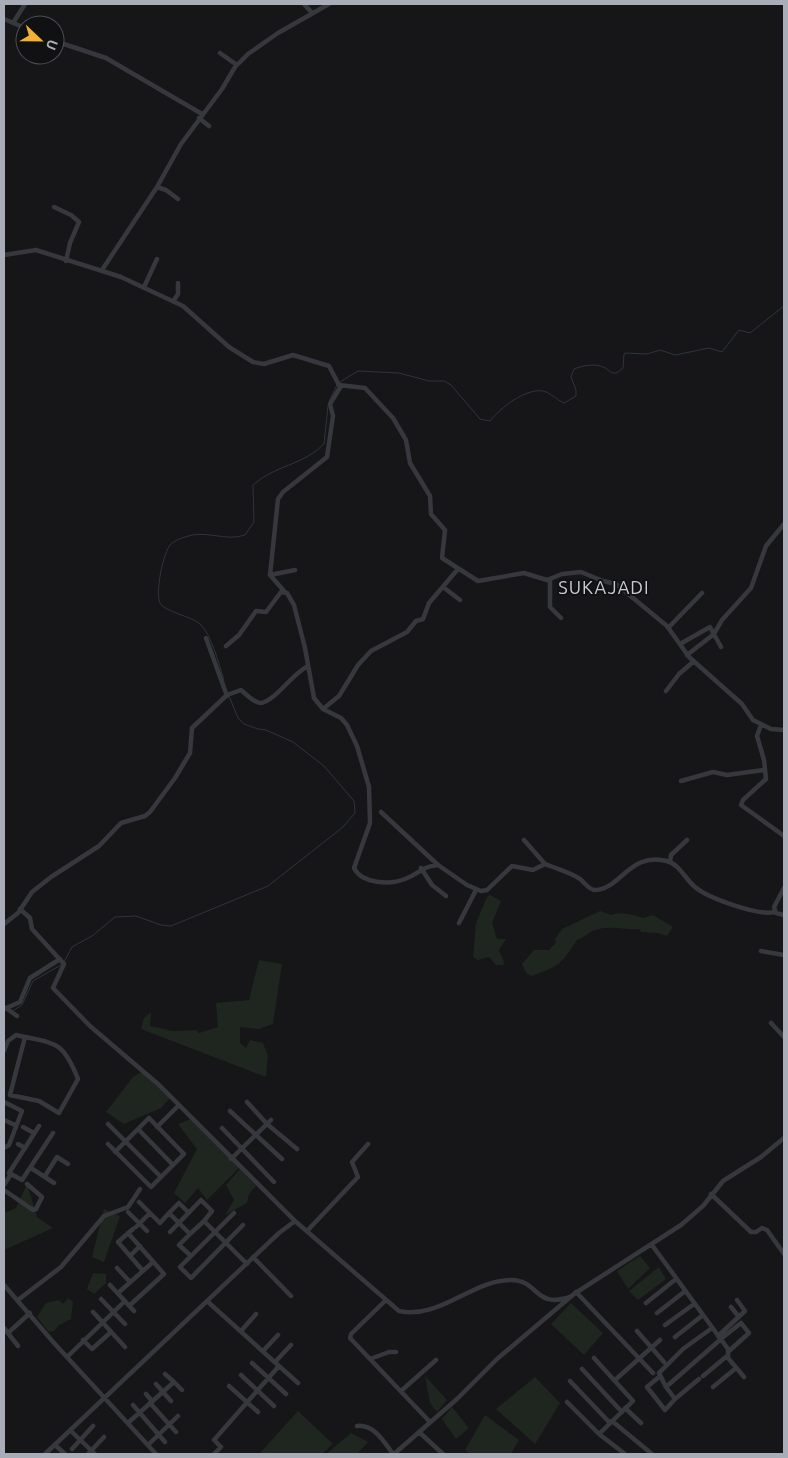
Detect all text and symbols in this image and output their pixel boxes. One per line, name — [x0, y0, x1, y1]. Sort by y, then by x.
north arrow — [15, 15, 65, 65]
text: U — [43, 37, 61, 52]
district label: SUKAJADI — [558, 577, 650, 597]

